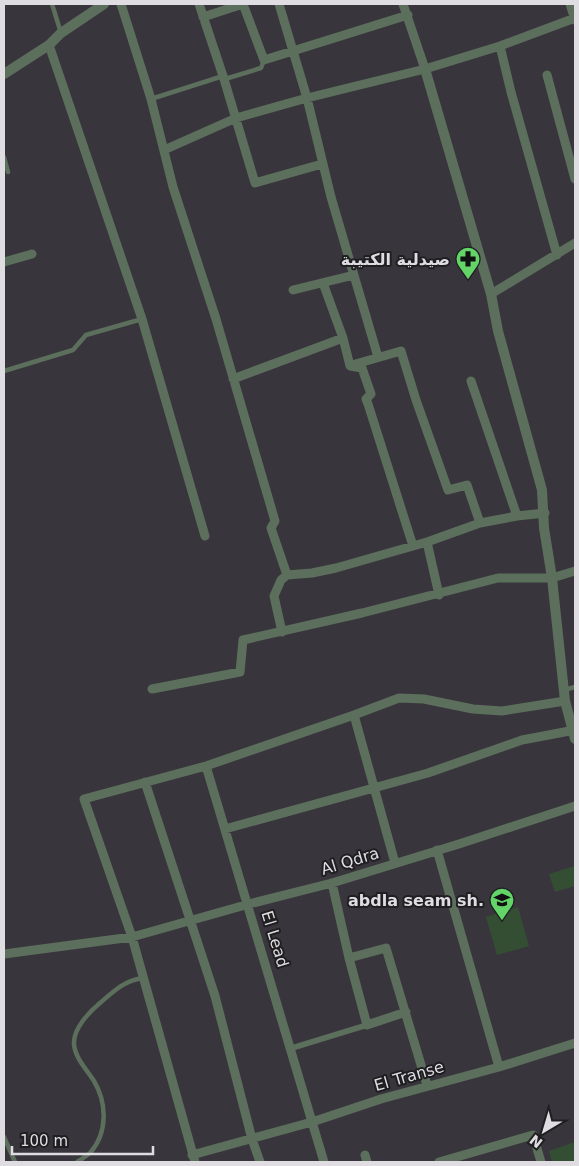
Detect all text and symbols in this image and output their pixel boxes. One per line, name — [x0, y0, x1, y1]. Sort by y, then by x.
pharmacy icon: صيدلية الكتيبة — [455, 246, 481, 280]
place label: صيدلية الكتيبة — [341, 250, 450, 269]
street label: Al Qdra — [319, 843, 381, 879]
school or university icon: abdla seam sh. — [489, 887, 515, 921]
place label: abdla seam sh. — [348, 891, 484, 910]
street label: El Lead — [257, 908, 293, 970]
street label: El Transe — [372, 1057, 446, 1095]
north arrow — [519, 1106, 569, 1156]
scale bar — [12, 1124, 154, 1156]
text: N — [526, 1131, 546, 1151]
text: 100 m — [20, 1132, 68, 1150]

